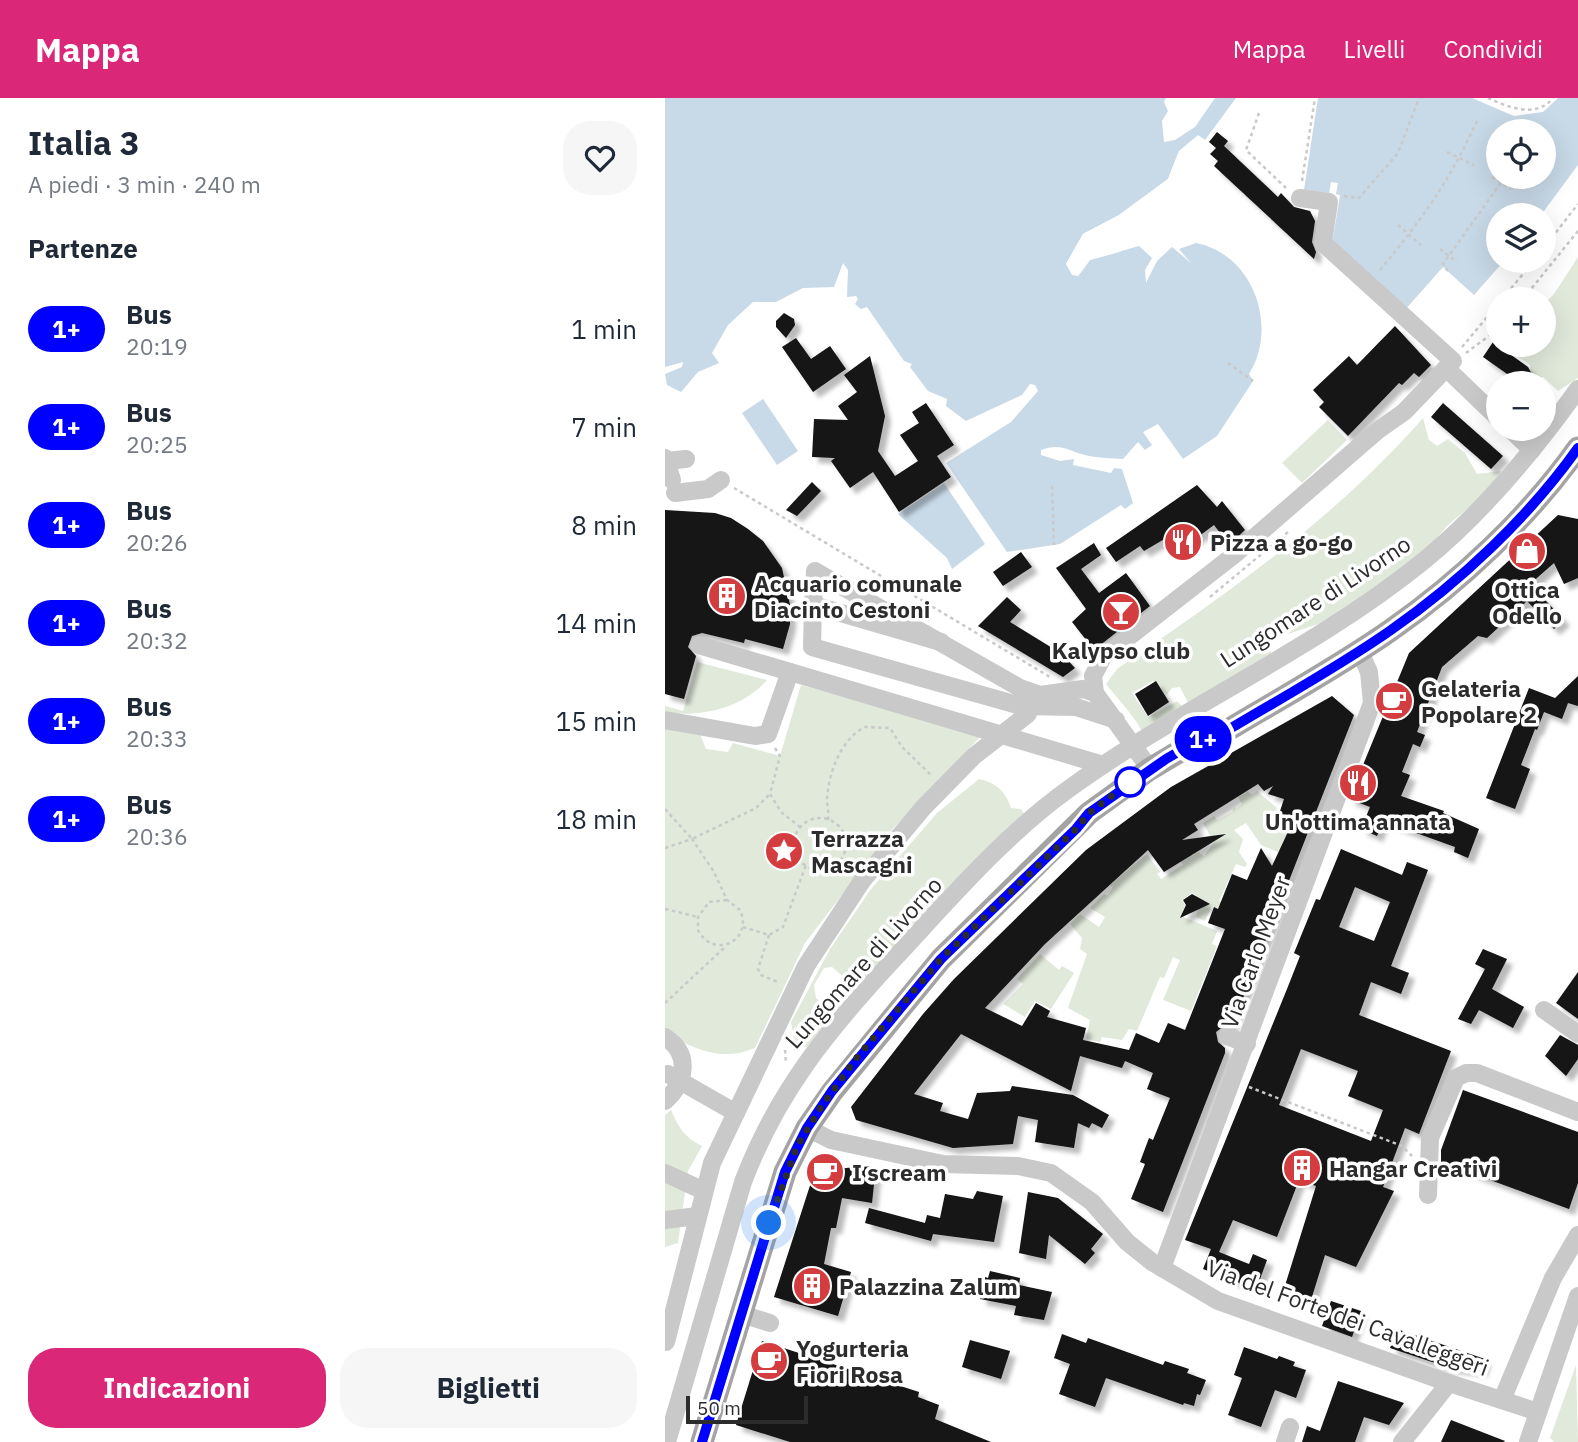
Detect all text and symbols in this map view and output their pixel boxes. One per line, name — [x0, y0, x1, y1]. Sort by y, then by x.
text: Mappa — [35, 28, 140, 71]
text: Mappa — [1233, 33, 1306, 65]
text: Livelli — [1344, 33, 1405, 65]
text: Condividi — [1443, 33, 1543, 65]
map controls — [1486, 119, 1556, 441]
button: locate — [1486, 119, 1556, 189]
text: Italia 3 — [28, 121, 139, 164]
button: heart — [563, 121, 637, 195]
text: A piedi · 3 min · 240 m — [28, 169, 261, 199]
button: layers — [1486, 203, 1556, 273]
text: Partenze — [28, 231, 138, 265]
button: + — [1486, 287, 1556, 357]
text: Bus — [126, 297, 172, 331]
text: 1 min — [571, 312, 637, 346]
text: 1+ — [52, 313, 81, 345]
text: 20:19 — [126, 331, 188, 361]
button: − — [1486, 371, 1556, 441]
text: Bus — [126, 395, 172, 429]
text: 7 min — [571, 410, 637, 444]
text: 1+ — [52, 411, 81, 443]
text: 20:25 — [126, 429, 188, 459]
text: Bus — [126, 493, 172, 527]
text: 8 min — [571, 508, 637, 542]
text: 1+ — [52, 509, 81, 541]
restaurant icon: Pizza a go-go — [1162, 521, 1204, 563]
text: 20:26 — [126, 527, 188, 557]
place label: Pizza a go-go — [1210, 527, 1353, 557]
street label: Lungomare di Livorno — [1214, 528, 1416, 674]
shop icon: Ottica Odello — [1506, 530, 1548, 572]
place label: Acquario comunale Diacinto Cestoni — [754, 568, 962, 624]
place label: Ottica Odello — [1492, 574, 1562, 630]
building icon: Acquario comunale Diacinto Cestoni — [706, 575, 748, 617]
text: Bus — [126, 591, 172, 625]
bar icon: Kalypso club — [1100, 591, 1142, 633]
text: 14 min — [556, 606, 637, 640]
text: 1+ — [52, 607, 81, 639]
text: 20:32 — [126, 625, 188, 655]
place label: Kalypso club — [1052, 635, 1190, 665]
place label: Gelateria Popolare 2 — [1421, 673, 1537, 729]
cafe icon: Gelateria Popolare 2 — [1373, 680, 1415, 722]
text: Bus — [126, 689, 172, 723]
text: 15 min — [556, 704, 637, 738]
text: 1+ — [52, 705, 81, 737]
line badge: 1+ — [1171, 716, 1235, 762]
text: 20:33 — [126, 723, 188, 753]
text: 1+ — [1189, 723, 1217, 755]
restaurant icon: Un'ottima annata — [1337, 762, 1379, 804]
unlabelled marker — [1115, 767, 1145, 797]
text: Bus — [126, 787, 172, 821]
text: 18 min — [556, 802, 637, 836]
text: 1+ — [52, 803, 81, 835]
place label: Un'ottima annata — [1265, 806, 1451, 836]
text: 20:36 — [126, 821, 188, 851]
place label: Terrazza Mascagni — [811, 823, 912, 879]
place icon: Terrazza Mascagni — [763, 830, 805, 872]
street label: Lungomare di Livorno — [778, 870, 948, 1054]
street label: Via Carlo Meyer — [1213, 871, 1297, 1033]
building icon: Hangar Creativi — [1281, 1147, 1323, 1189]
cafe icon: I scream — [804, 1151, 846, 1193]
place label: Hangar Creativi — [1329, 1153, 1497, 1183]
place label: I scream — [852, 1157, 947, 1187]
your location — [751, 1205, 786, 1240]
street label: Via del Forte dei Cavalleggeri — [1203, 1252, 1493, 1382]
building icon: Palazzina Zalum — [791, 1265, 833, 1307]
place label: Palazzina Zalum — [839, 1271, 1018, 1301]
place label: Yogurteria Fiori Rosa — [796, 1333, 909, 1389]
cafe icon: Yogurteria Fiori Rosa — [748, 1340, 790, 1382]
button: Indicazioni — [28, 1348, 326, 1428]
button: Biglietti — [340, 1348, 637, 1428]
scale bar — [686, 1393, 809, 1425]
text: 50 m — [697, 1396, 741, 1420]

